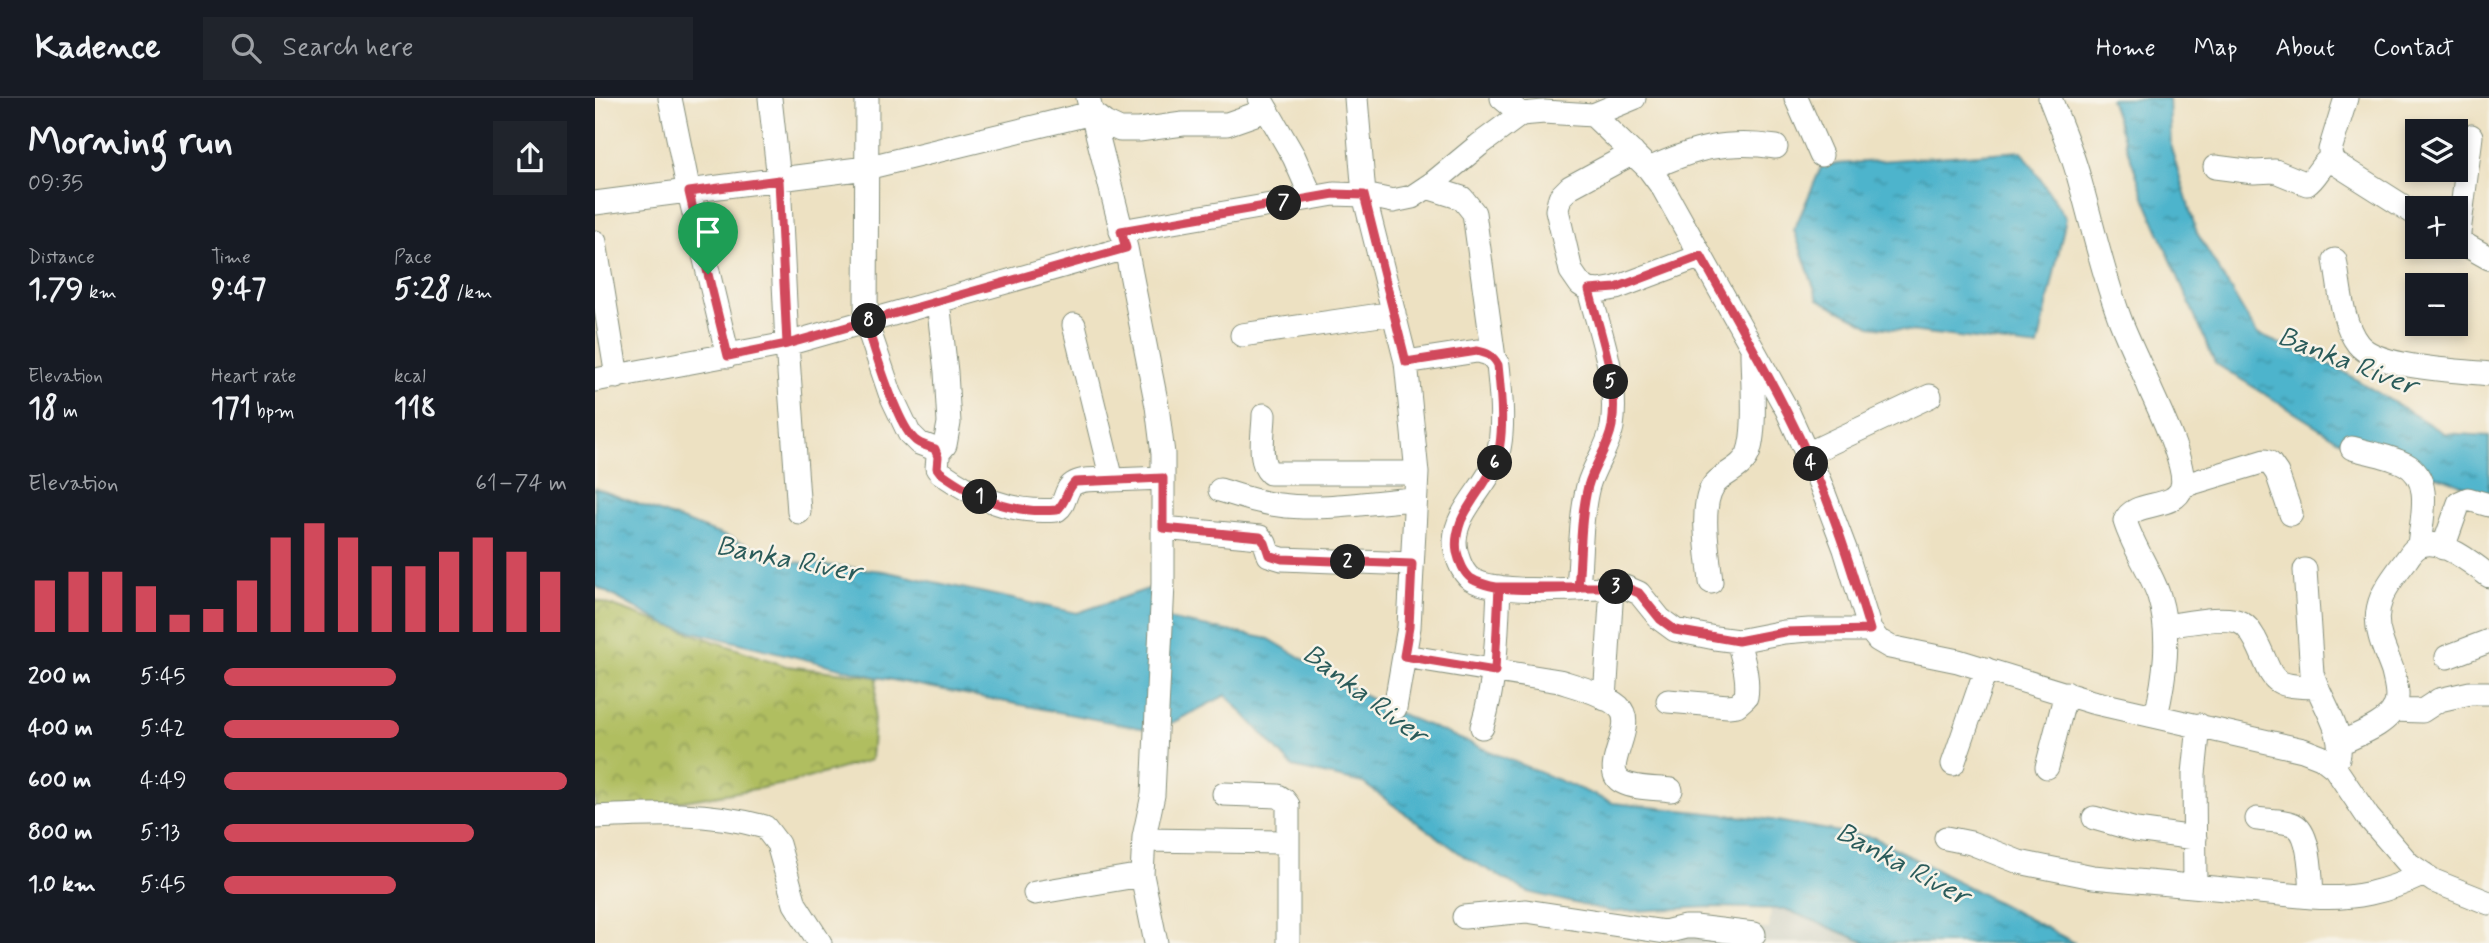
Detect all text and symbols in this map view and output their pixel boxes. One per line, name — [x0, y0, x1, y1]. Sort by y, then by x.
search box — [203, 17, 693, 80]
text: Kadence — [35, 26, 161, 70]
icon: search — [227, 29, 265, 67]
text: Search here — [283, 31, 413, 65]
text: Home — [2096, 33, 2156, 64]
text: Map — [2194, 33, 2238, 64]
text: About — [2276, 33, 2335, 64]
text: Contact — [2373, 33, 2454, 64]
text: Morning run — [28, 118, 233, 167]
map controls — [2405, 119, 2468, 336]
button: layers — [2405, 119, 2468, 182]
button: share — [493, 121, 567, 195]
text: 09:35 — [28, 169, 83, 199]
pin: 7 — [1267, 186, 1301, 220]
text: 7 — [1278, 190, 1289, 215]
button: + — [2405, 196, 2468, 259]
pin — [678, 202, 738, 274]
icon: arrive — [689, 213, 727, 251]
text: Distance — [28, 245, 95, 270]
text: Time — [211, 245, 251, 270]
text: Pace — [394, 245, 432, 270]
text: 1.79 — [28, 270, 84, 309]
text: 9:47 — [211, 270, 266, 309]
text: 5:28 — [394, 270, 451, 309]
button: − — [2405, 273, 2468, 336]
text: km — [84, 280, 117, 305]
text: /km — [451, 280, 492, 305]
pin: 8 — [851, 304, 887, 339]
text: 8 — [863, 308, 874, 333]
water label: Banka River — [2272, 319, 2426, 407]
text: Elevation — [28, 364, 103, 389]
text: Heart rate — [211, 364, 296, 389]
text: kcal — [394, 364, 426, 389]
pin: 5 — [1593, 364, 1629, 400]
text: 5 — [1605, 369, 1616, 394]
text: 18 — [28, 389, 58, 428]
text: 171 — [211, 389, 251, 428]
text: 118 — [394, 389, 437, 428]
text: m — [58, 399, 78, 424]
text: bpm — [251, 399, 295, 424]
pin: 6 — [1478, 446, 1513, 480]
pin: 4 — [1793, 446, 1829, 482]
text: 6 — [1490, 450, 1499, 475]
text: 4 — [1805, 451, 1816, 476]
text: Elevation — [28, 469, 119, 499]
text: 61–74 m — [475, 469, 567, 499]
pin: 1 — [963, 480, 997, 514]
text: 1 — [975, 484, 984, 509]
water label: Banka River — [713, 528, 867, 593]
pin: 2 — [1331, 545, 1365, 580]
text: 2 — [1343, 549, 1352, 574]
pin: 3 — [1599, 570, 1633, 604]
text: 3 — [1611, 574, 1620, 599]
water label: Banka River — [1294, 636, 1437, 756]
text: 200 m — [28, 662, 91, 692]
text: 5:45 — [140, 662, 186, 692]
text: 400 m — [28, 714, 93, 744]
text: 5:42 — [140, 714, 185, 744]
text: 600 m — [28, 766, 91, 796]
text: 4:49 — [140, 766, 187, 796]
water label: Banka River — [1829, 814, 1979, 918]
text: 800 m — [28, 818, 92, 848]
text: 5:13 — [140, 818, 180, 848]
text: 1.0 km — [28, 870, 96, 900]
text: 5:45 — [140, 870, 186, 900]

